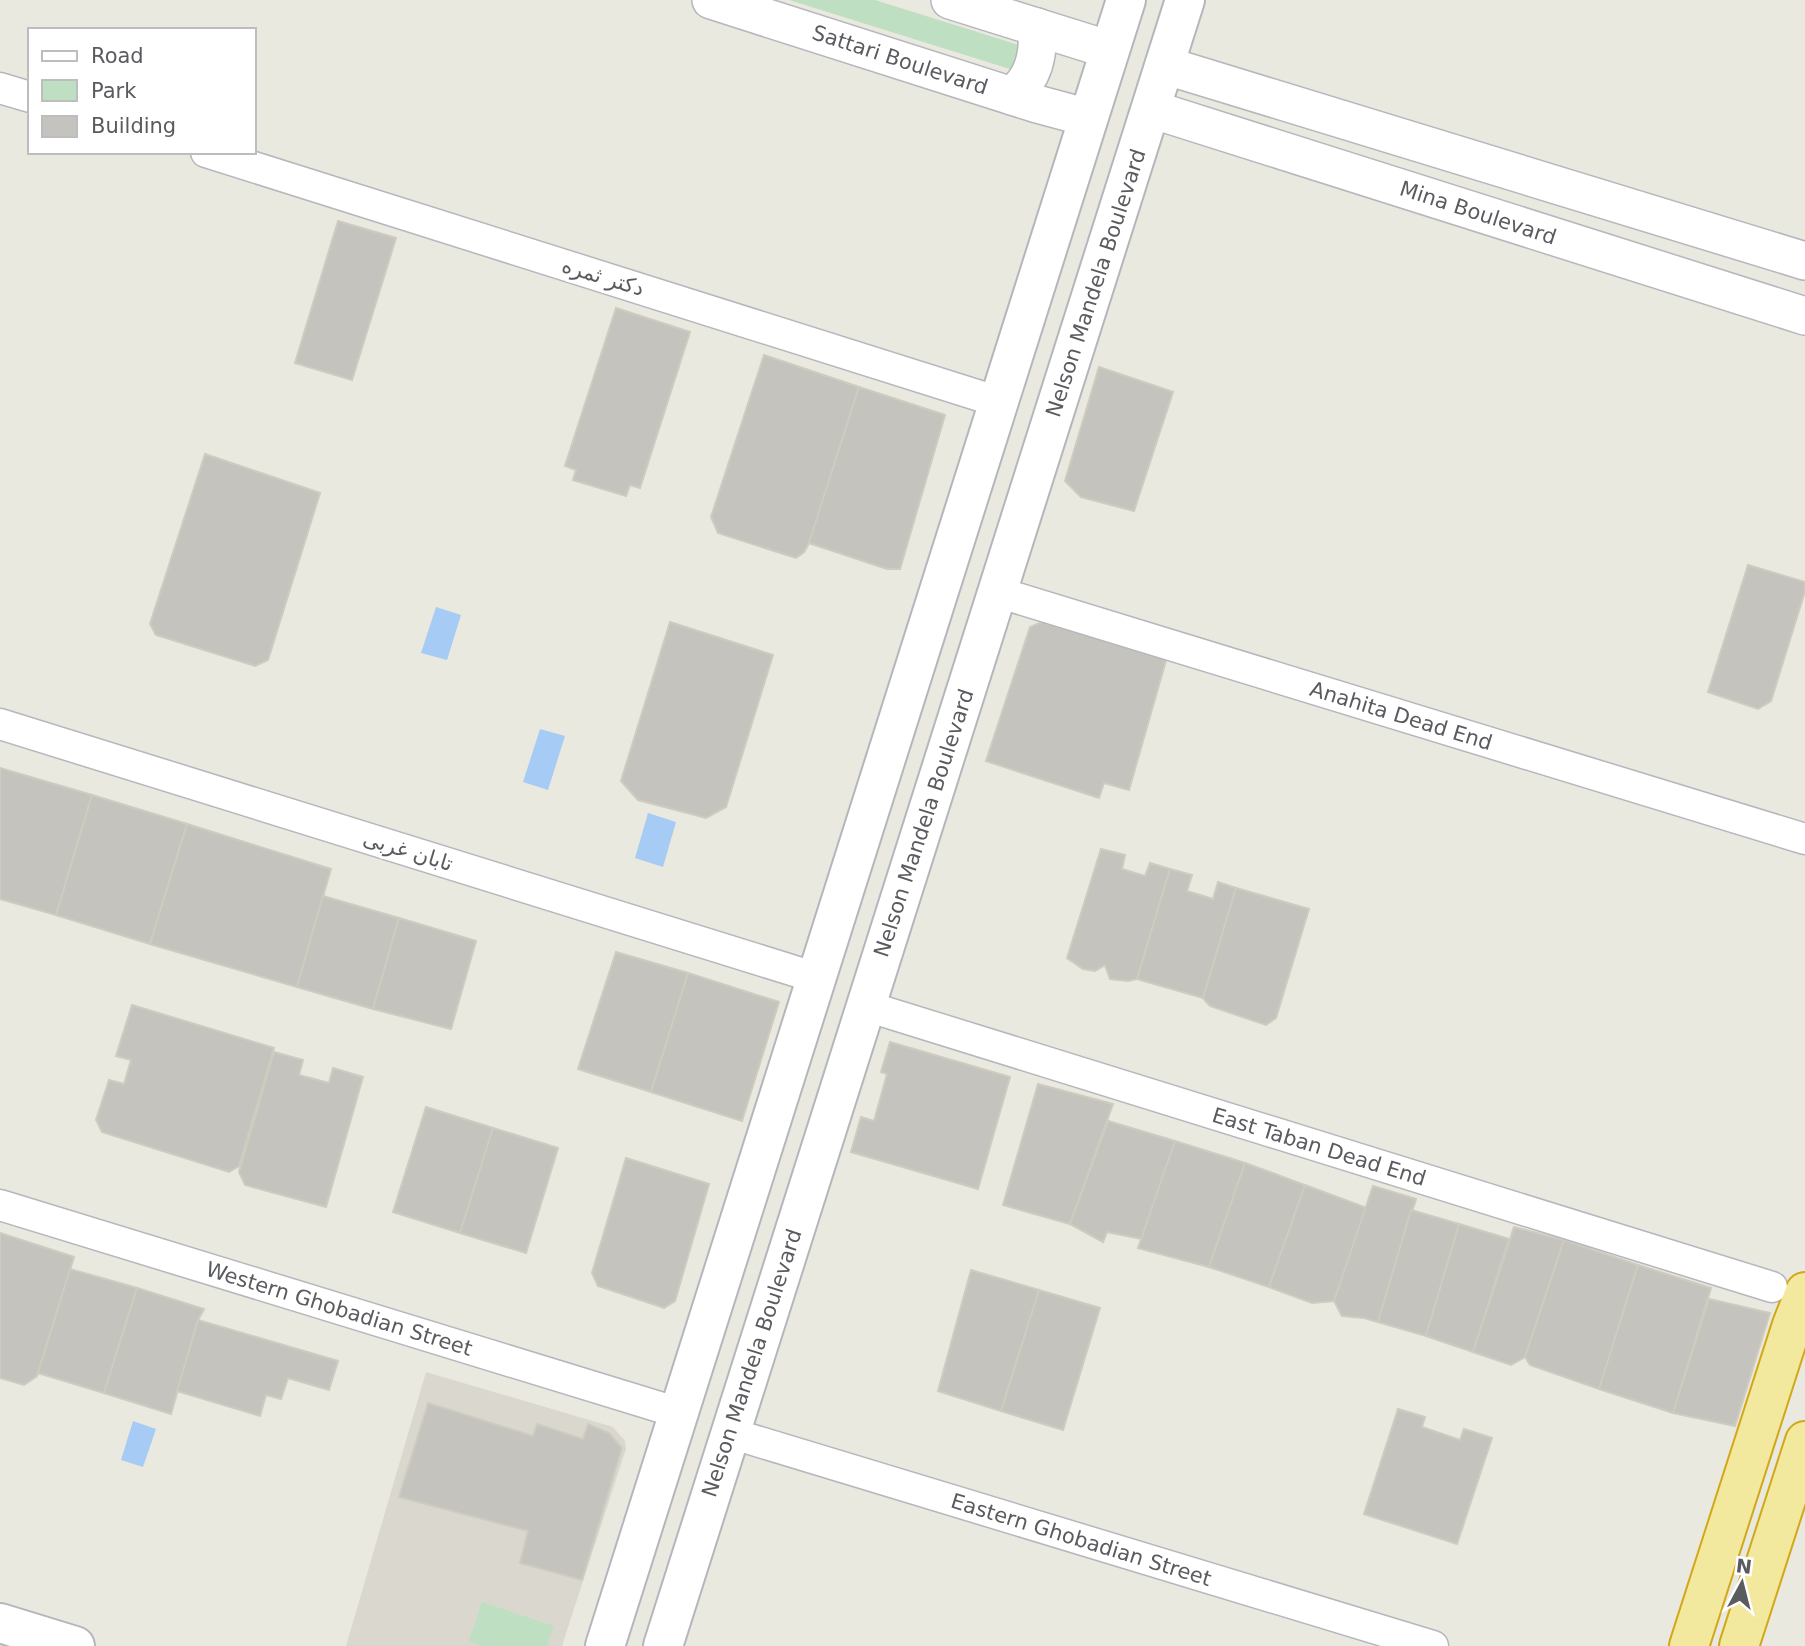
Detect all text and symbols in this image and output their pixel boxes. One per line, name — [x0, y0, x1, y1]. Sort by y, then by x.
street label: Sattari Boulevard — [809, 20, 991, 100]
legend — [28, 28, 256, 154]
text: Road — [91, 44, 144, 68]
text: Park — [91, 79, 137, 103]
text: Building — [91, 114, 176, 138]
street label: Nelson Mandela Boulevard — [1041, 146, 1151, 420]
street label: Mina Boulevard — [1397, 176, 1559, 250]
street label: دکتر ثمره — [559, 253, 647, 301]
street label: Anahita Dead End — [1307, 677, 1495, 755]
street label: Nelson Mandela Boulevard — [869, 686, 979, 960]
street label: تابان غربی — [360, 826, 456, 876]
street label: East Taban Dead End — [1209, 1103, 1429, 1191]
street label: Nelson Mandela Boulevard — [697, 1226, 807, 1500]
street label: Western Ghobadian Street — [203, 1257, 475, 1361]
street label: Eastern Ghobadian Street — [948, 1489, 1214, 1591]
north arrow — [1707, 1548, 1777, 1618]
text: N — [1735, 1554, 1753, 1578]

